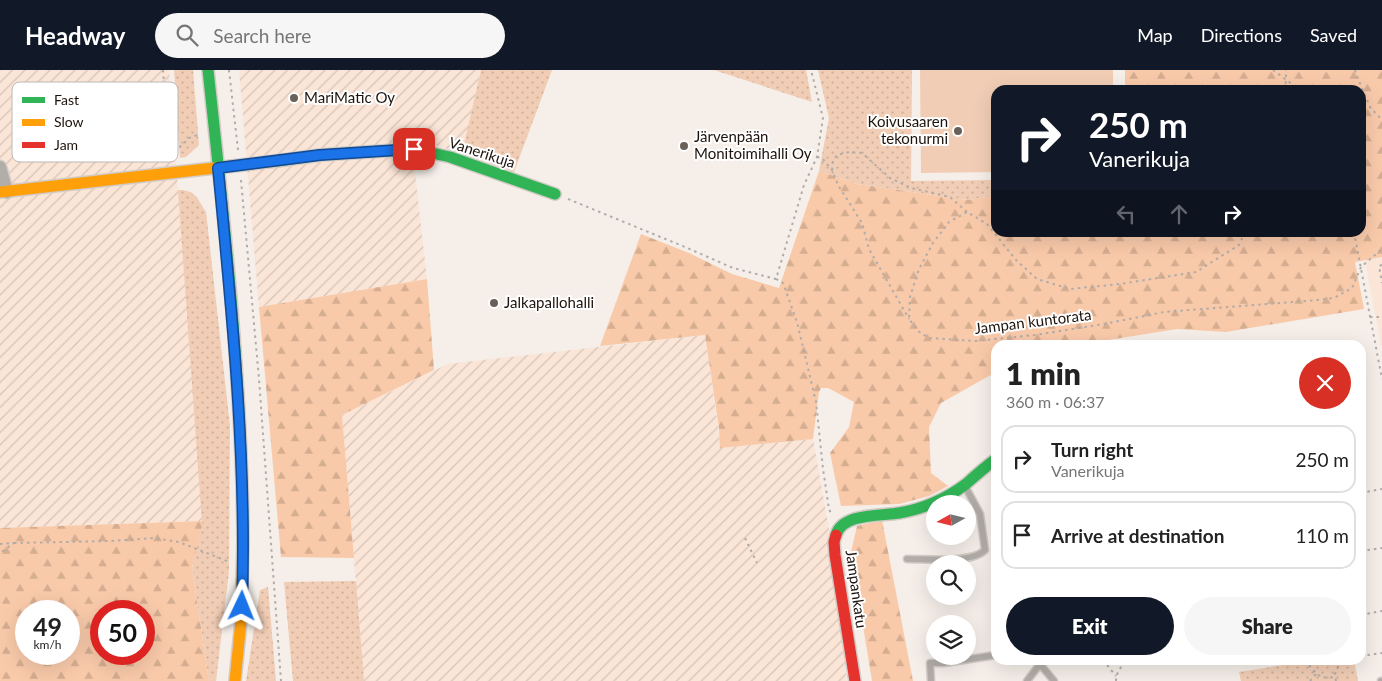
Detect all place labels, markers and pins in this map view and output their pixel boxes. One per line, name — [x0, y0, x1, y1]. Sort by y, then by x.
place label: MariMatic Oy — [304, 88, 395, 106]
marker: MariMatic Oy — [288, 92, 300, 104]
place label: Koivusaaren tekonurmi — [868, 112, 948, 147]
marker: Koivusaaren tekonurmi — [952, 125, 964, 137]
place label: Järvenpään Monitoimihalli Oy — [694, 127, 812, 162]
pin — [393, 128, 435, 170]
marker: Järvenpään Monitoimihalli Oy — [678, 140, 690, 152]
place label: Jalkapallohalli — [504, 293, 594, 311]
marker: Jalkapallohalli — [488, 297, 500, 309]

